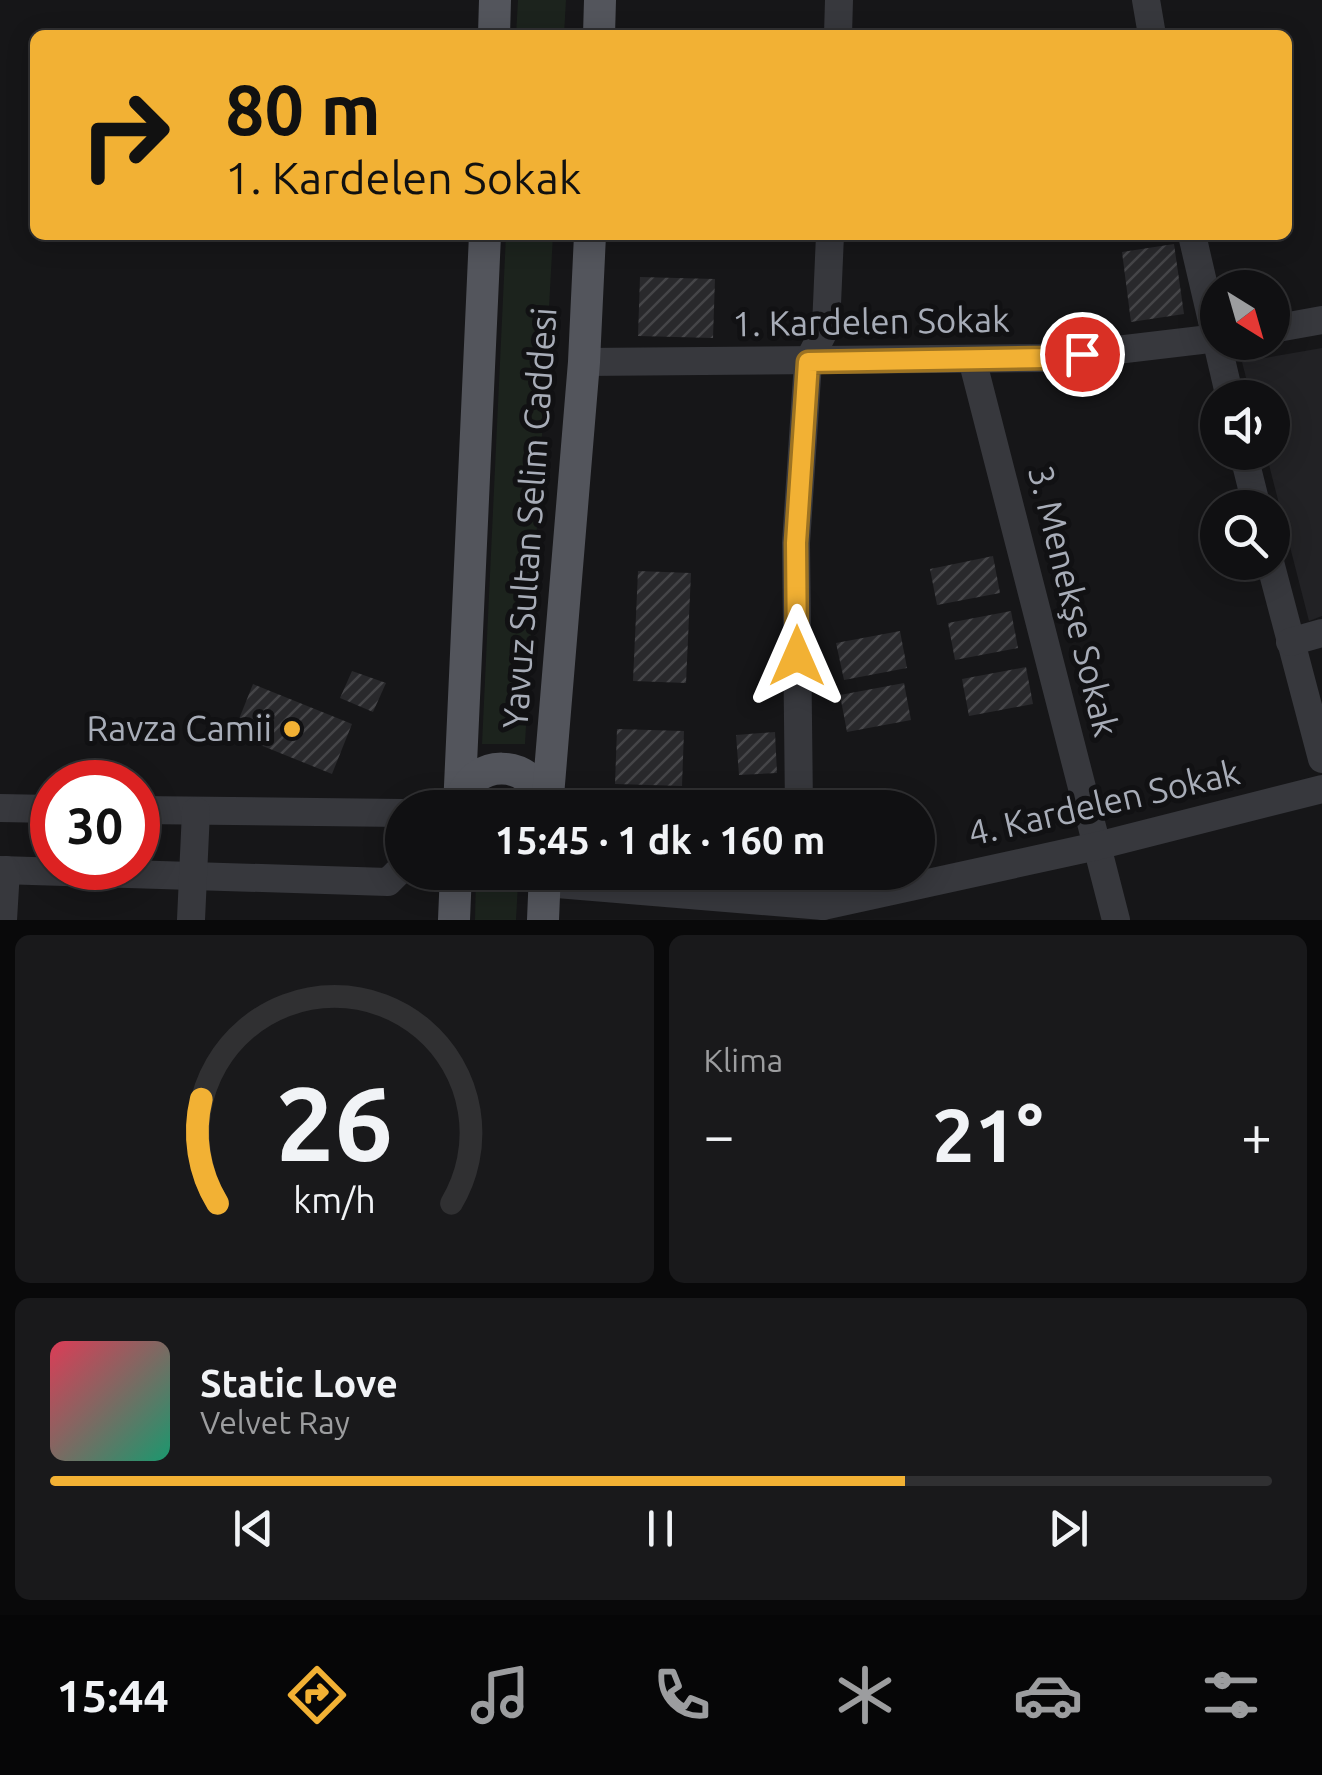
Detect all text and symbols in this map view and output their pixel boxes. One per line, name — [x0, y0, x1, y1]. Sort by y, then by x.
icon: right — [60, 70, 190, 200]
text: 80 m — [225, 70, 381, 148]
text: 1. Kardelen Sokak — [225, 152, 582, 203]
north arrow — [1200, 270, 1290, 360]
map controls — [1200, 270, 1290, 580]
street label: 1. Kardelen Sokak — [732, 299, 1010, 343]
street label: Yavuz Sultan Selim Caddesi — [494, 306, 564, 730]
pin — [1040, 312, 1125, 397]
icon: arrive — [1055, 327, 1110, 382]
button: sound — [1200, 380, 1290, 470]
street label: 3. Menekşe Sokak — [1021, 461, 1127, 741]
button: search — [1200, 490, 1290, 580]
position arrow — [745, 604, 849, 708]
place label: Ravza Camii — [86, 708, 272, 748]
marker: Ravza Camii — [281, 718, 303, 740]
street label: 4. Kardelen Sokak — [964, 751, 1244, 853]
speed limit sign: 30 — [30, 760, 160, 890]
text: 15:45 · 1 dk · 160 m — [495, 819, 825, 861]
text: Klima — [704, 1042, 783, 1078]
text: 26 — [276, 1064, 393, 1181]
text: 21° — [932, 1092, 1043, 1176]
text: − — [704, 1104, 735, 1165]
text: + — [1241, 1104, 1272, 1165]
text: km/h — [293, 1180, 376, 1220]
text: Static Love — [200, 1362, 398, 1404]
text: Velvet Ray — [200, 1404, 350, 1440]
icon: previous — [226, 1501, 281, 1556]
icon: pause — [633, 1501, 688, 1556]
icon: next — [1041, 1501, 1096, 1556]
icon: directions — [282, 1660, 352, 1730]
icon: music — [465, 1660, 535, 1730]
icon: phone — [647, 1660, 717, 1730]
icon: climate — [830, 1660, 900, 1730]
icon: car — [1013, 1660, 1083, 1730]
icon: filters — [1196, 1660, 1266, 1730]
text: 15:44 — [56, 1670, 169, 1721]

